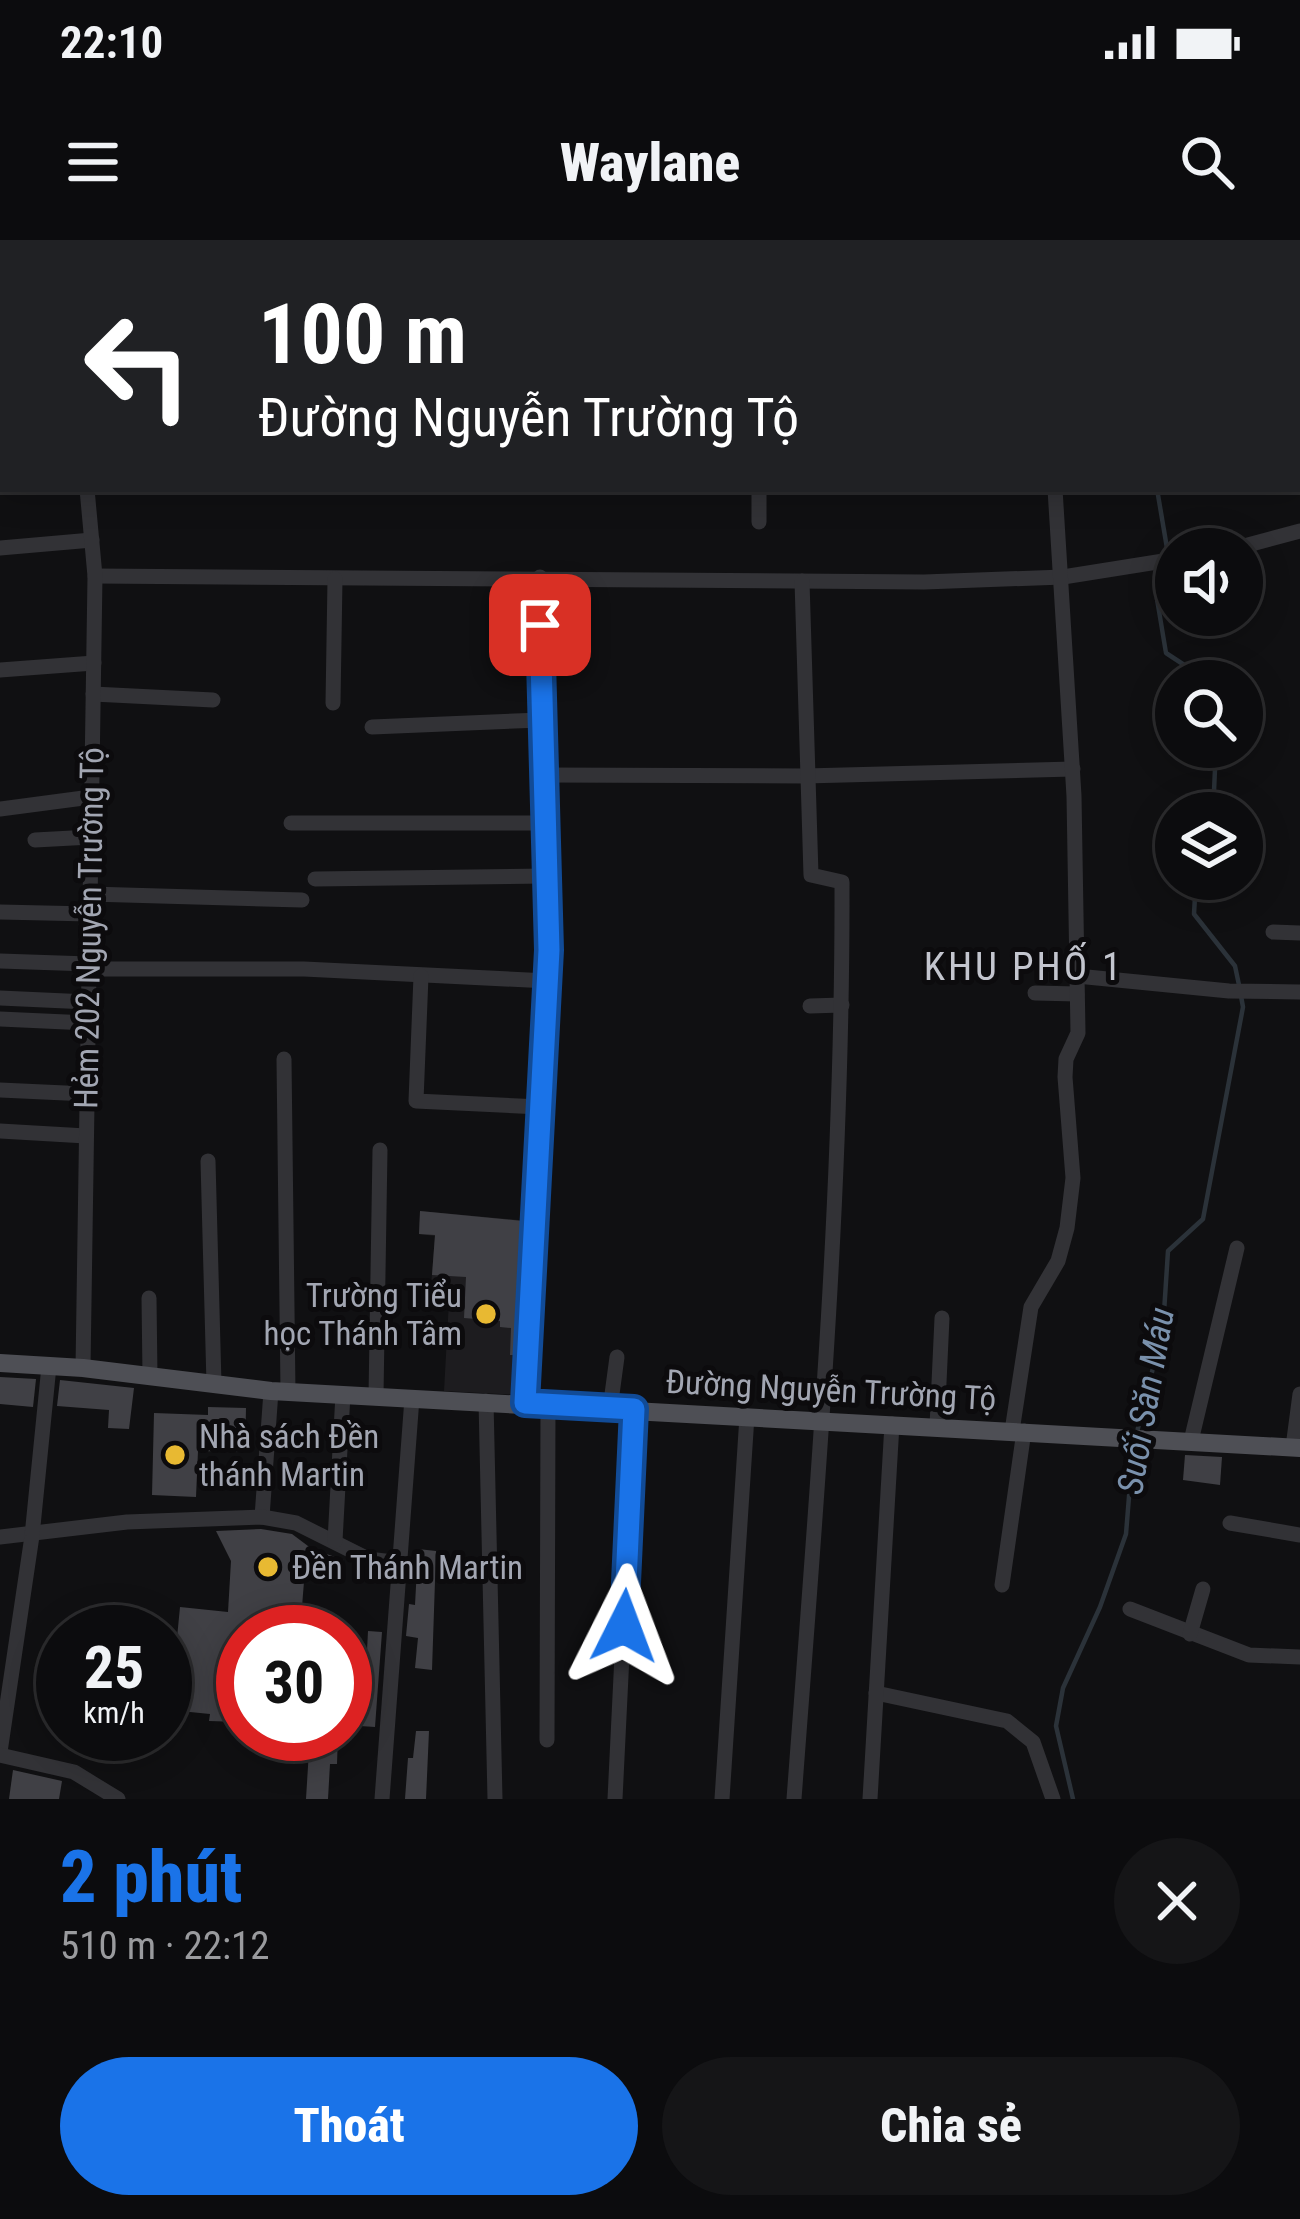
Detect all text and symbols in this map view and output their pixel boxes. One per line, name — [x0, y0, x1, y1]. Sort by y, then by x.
text: 22:10 — [60, 16, 163, 69]
icon: menu — [60, 129, 126, 195]
icon: search — [1174, 129, 1240, 195]
text: Waylane — [560, 131, 740, 194]
text: 100 m — [258, 285, 467, 384]
icon: left — [60, 288, 216, 444]
text: Đường Nguyễn Trường Tộ — [258, 386, 799, 449]
map controls — [1155, 528, 1263, 900]
button: sound — [1155, 528, 1263, 636]
pin — [489, 574, 591, 676]
icon: arrive — [507, 592, 573, 658]
button: search — [1155, 660, 1263, 768]
street label: Hẻm 202 Nguyễn Trường Tộ — [66, 747, 112, 1109]
button: layers — [1155, 792, 1263, 900]
district label: KHU PHỐ 1 — [924, 942, 1124, 990]
place label: Trường Tiểu học Thánh Tâm — [264, 1276, 462, 1353]
marker: Trường Tiểu học Thánh Tâm — [473, 1301, 499, 1327]
water label: Suối Săn Máu — [1109, 1304, 1183, 1498]
street label: Đường Nguyễn Trường Tộ — [665, 1362, 997, 1418]
place label: Nhà sách Đền thánh Martin — [199, 1417, 379, 1494]
marker: Nhà sách Đền thánh Martin — [162, 1442, 188, 1468]
place label: Đền Thánh Martin — [292, 1548, 523, 1587]
marker: Đền Thánh Martin — [255, 1554, 281, 1580]
position arrow — [561, 1563, 687, 1689]
speed limit sign: 30 — [216, 1605, 372, 1761]
text: 25 — [84, 1632, 144, 1703]
text: km/h — [83, 1695, 145, 1730]
text: 2 phút — [60, 1835, 242, 1920]
button: close — [1114, 1838, 1240, 1964]
text: 510 m · 22:12 — [60, 1923, 270, 1969]
button: Thoát — [60, 2057, 638, 2195]
button: Chia sẻ — [662, 2057, 1240, 2195]

